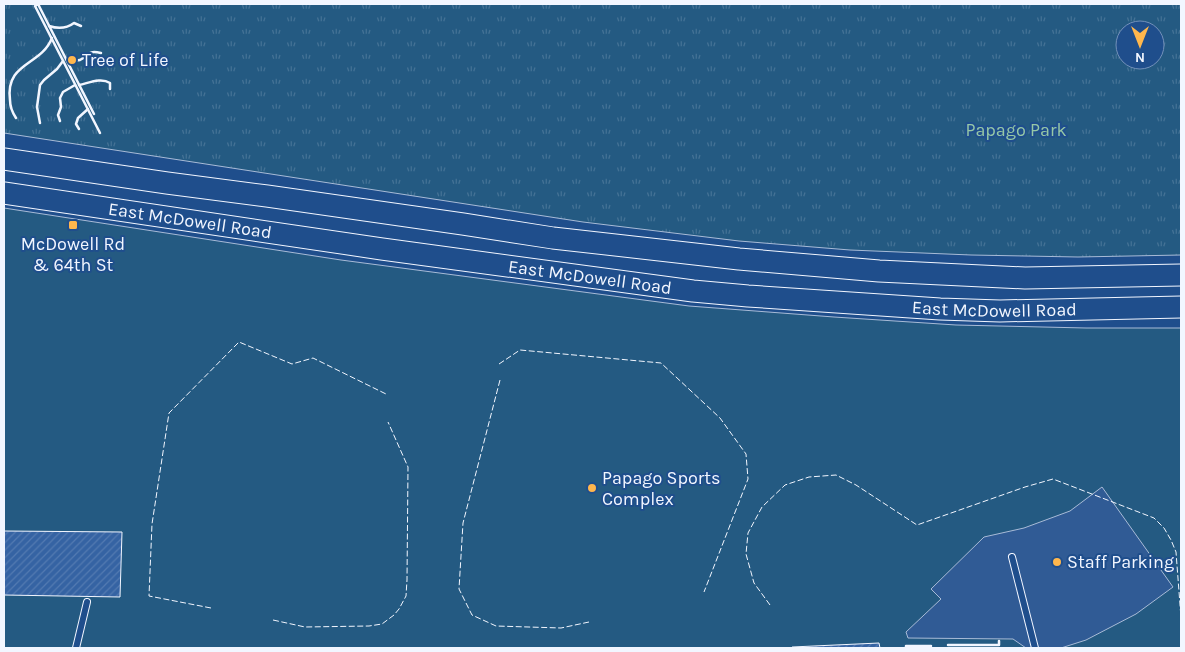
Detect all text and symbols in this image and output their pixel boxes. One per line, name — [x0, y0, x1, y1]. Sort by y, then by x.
north arrow — [1115, 20, 1165, 70]
place label: Tree of Life — [82, 49, 168, 71]
text: N — [1135, 49, 1145, 66]
marker: Tree of Life — [66, 54, 78, 66]
park label: Papago Park — [965, 119, 1067, 141]
street label: East McDowell Road — [107, 198, 273, 244]
marker: McDowell Rd & 64th St — [67, 219, 79, 231]
place label: McDowell Rd & 64th St — [21, 233, 125, 276]
street label: East McDowell Road — [507, 255, 673, 299]
street label: East McDowell Road — [911, 296, 1077, 322]
place label: Papago Sports Complex — [602, 467, 721, 510]
marker: Papago Sports Complex — [586, 482, 598, 494]
place label: Staff Parking — [1067, 551, 1174, 573]
marker: Staff Parking — [1051, 556, 1063, 568]

